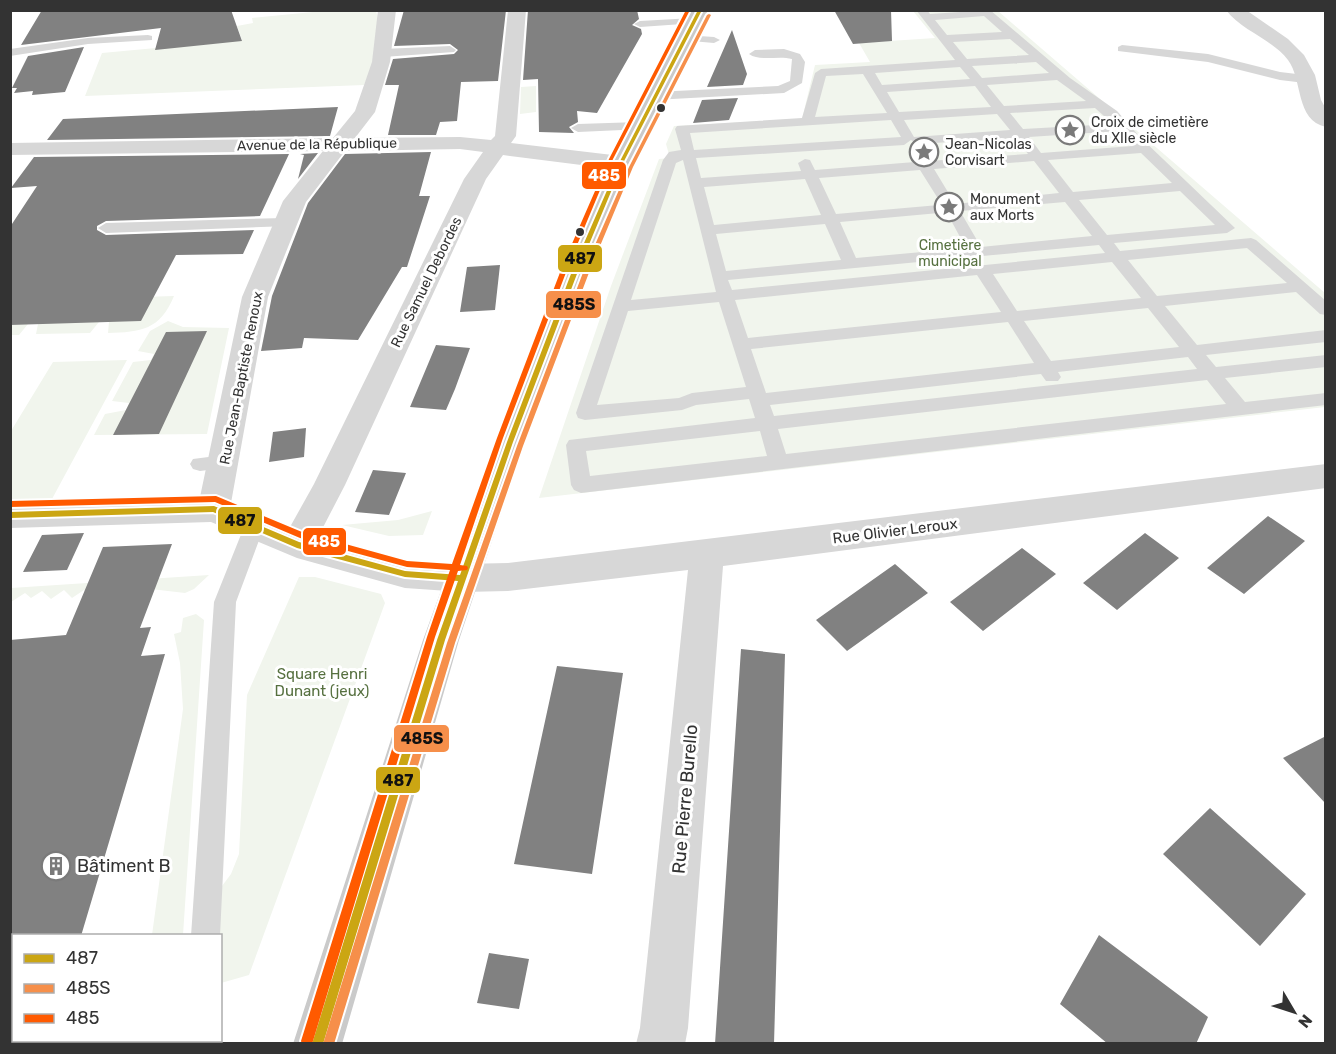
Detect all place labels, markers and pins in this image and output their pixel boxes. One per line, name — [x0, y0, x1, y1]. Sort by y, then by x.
unlabelled marker — [655, 102, 667, 114]
place icon: Croix de cimetière du XIIe siècle — [1054, 114, 1086, 146]
place label: Croix de cimetière du XIIe siècle — [1091, 114, 1209, 147]
place icon: Jean-Nicolas Corvisart — [908, 136, 940, 168]
place label: Jean-Nicolas Corvisart — [945, 136, 1032, 169]
place icon: Monument aux Morts — [933, 191, 965, 223]
place label: Monument aux Morts — [970, 191, 1041, 224]
unlabelled marker — [574, 226, 586, 238]
building icon: Bâtiment B — [40, 850, 72, 882]
place label: Bâtiment B — [77, 855, 171, 877]

